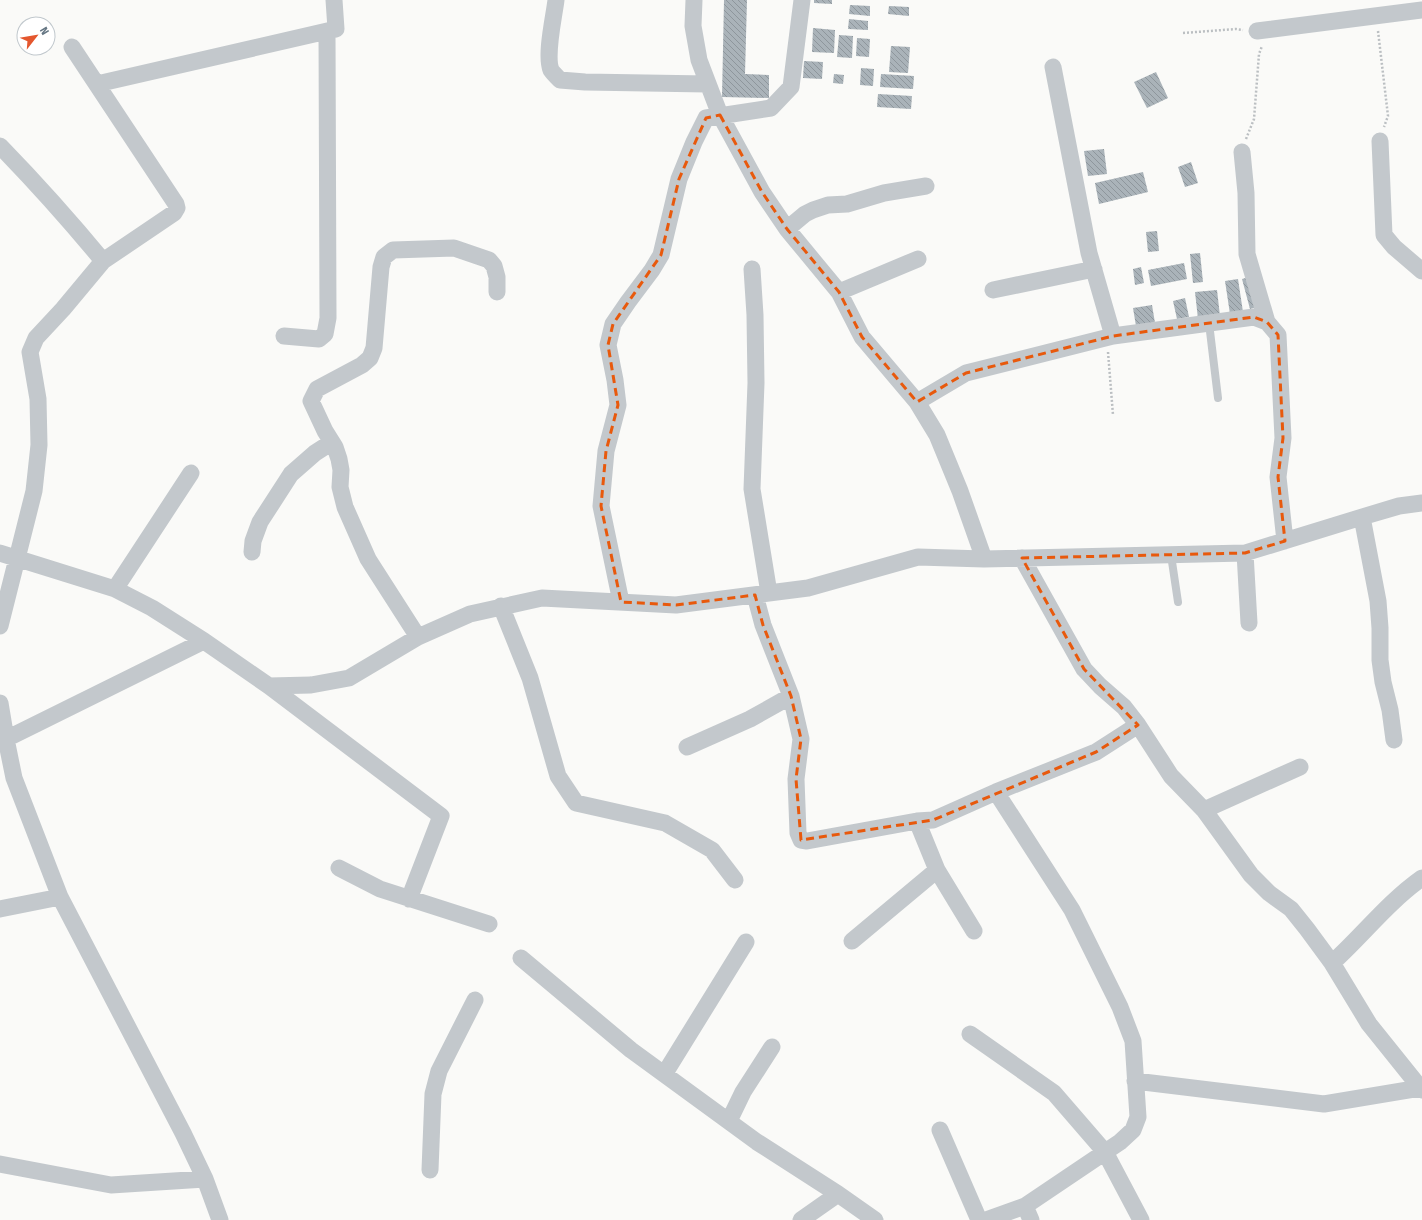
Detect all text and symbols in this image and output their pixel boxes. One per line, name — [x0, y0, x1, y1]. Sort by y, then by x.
north arrow — [16, 16, 56, 56]
text: N — [37, 25, 51, 37]

